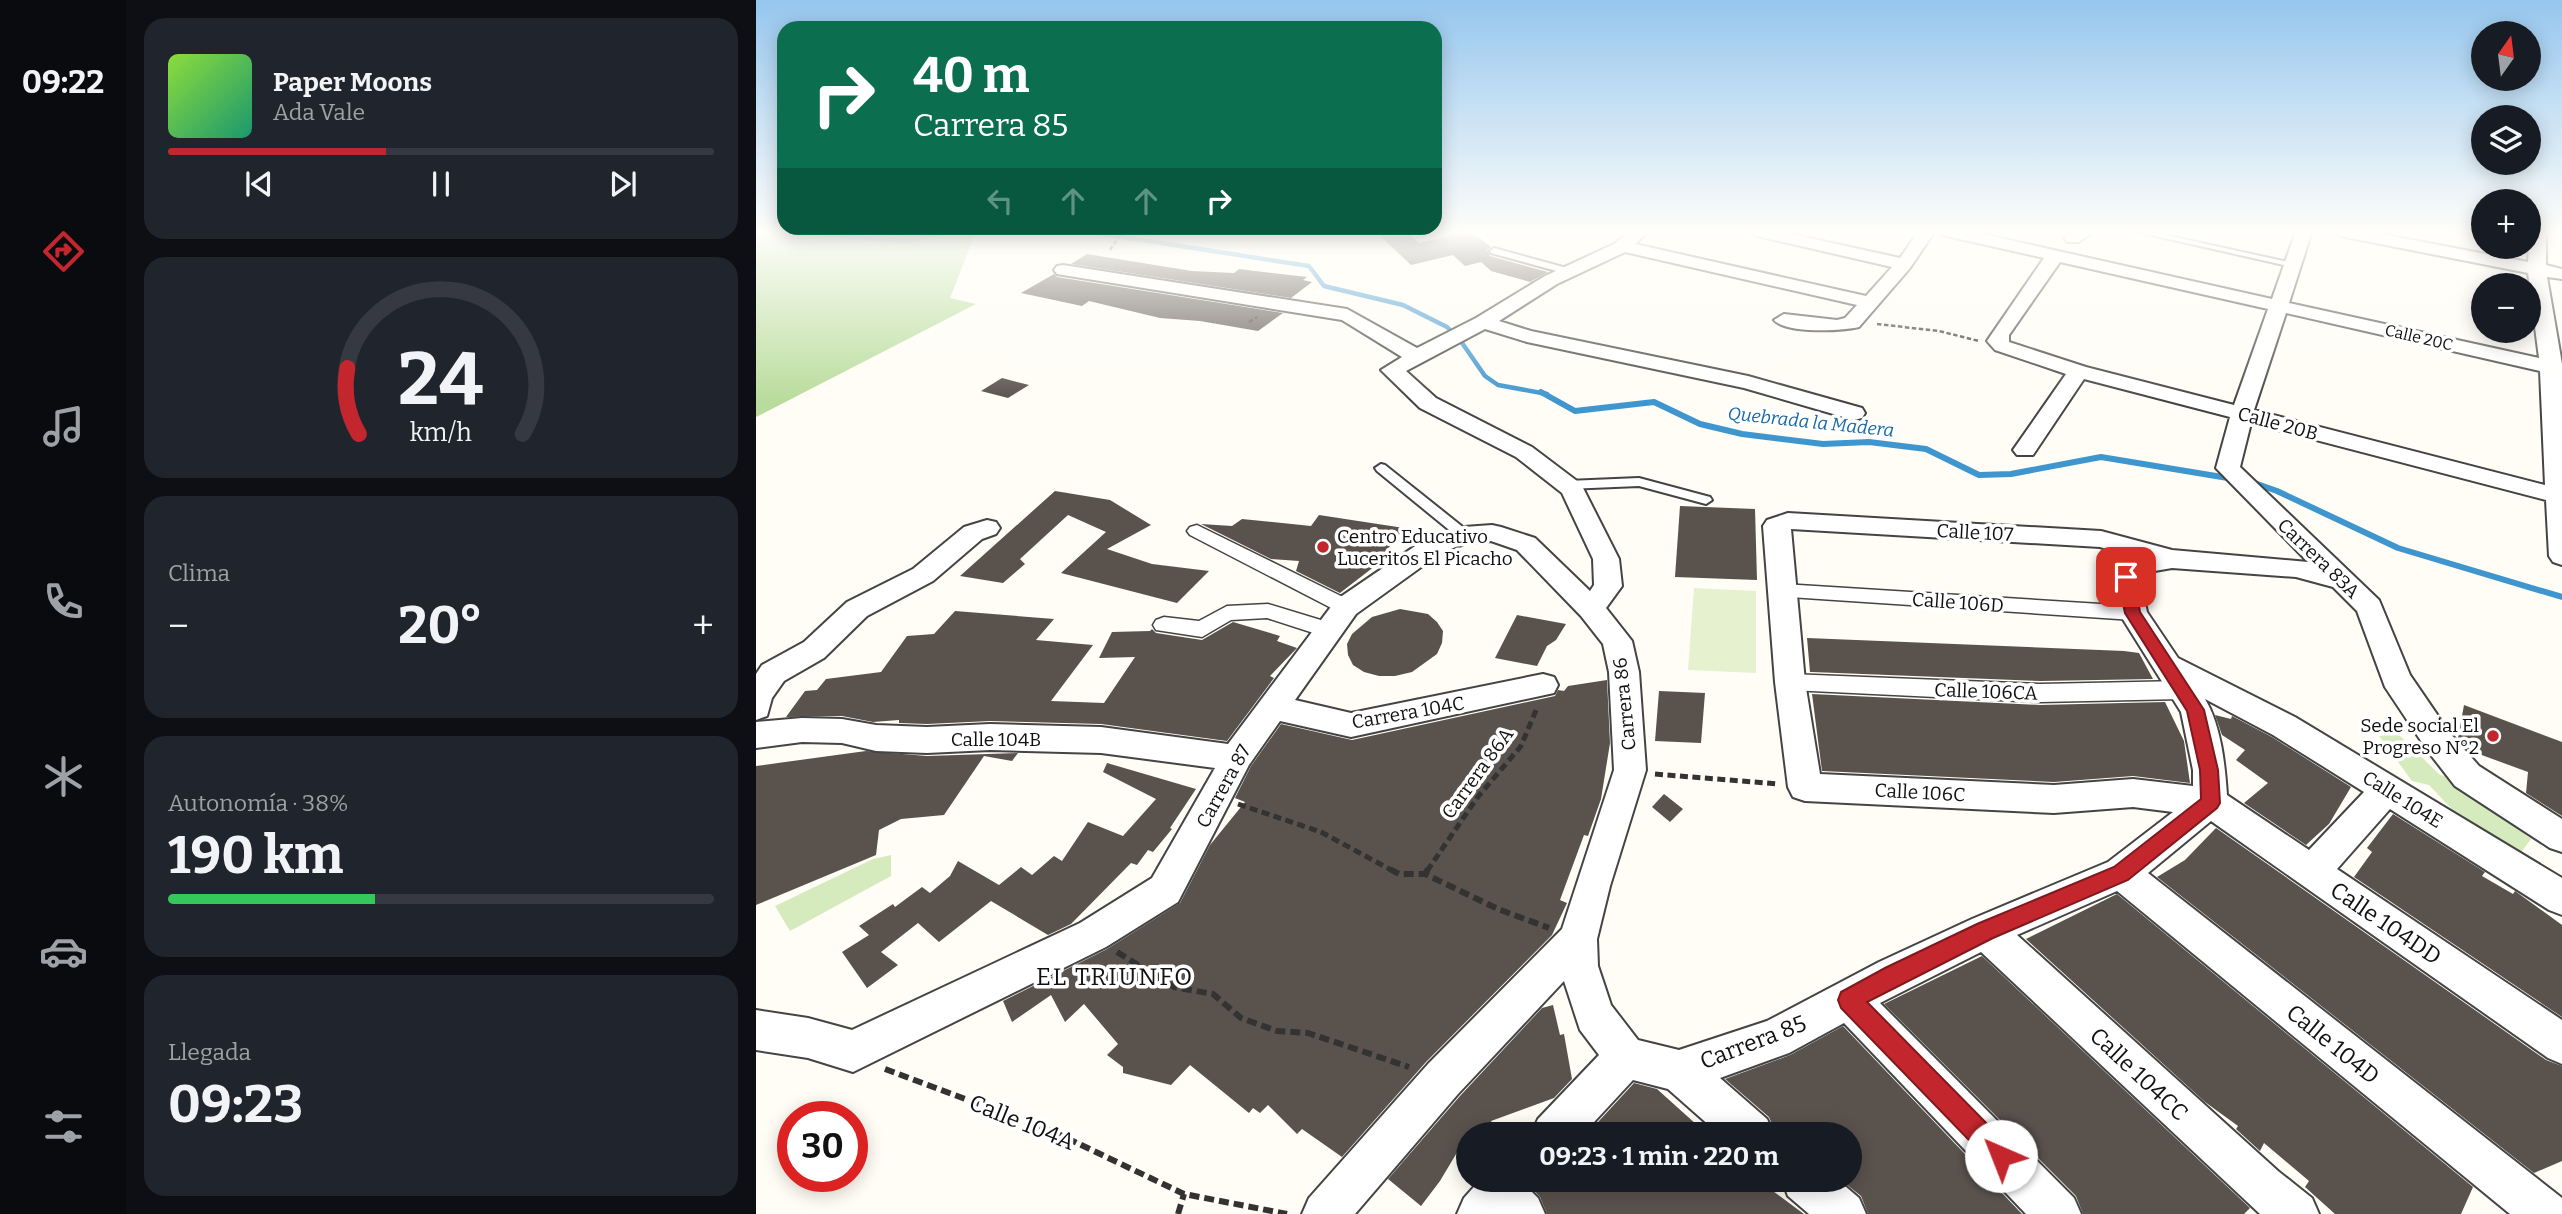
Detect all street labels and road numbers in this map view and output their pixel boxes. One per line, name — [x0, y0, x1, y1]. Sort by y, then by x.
street label: Calle 20C — [2383, 320, 2455, 355]
street label: Calle 20B — [2235, 402, 2321, 445]
street label: Carrera 83A — [2273, 514, 2365, 604]
street label: Calle 107 — [1936, 519, 2014, 546]
street label: Calle 106D — [1911, 588, 2005, 617]
street label: Carrera 86 — [1608, 656, 1641, 752]
street label: Calle 106CA — [1934, 678, 2039, 705]
street label: Carrera 104C — [1350, 691, 1466, 734]
street label: Carrera 86A — [1437, 723, 1518, 823]
street label: Calle 104B — [951, 728, 1041, 751]
street label: Carrera 87 — [1191, 740, 1256, 832]
street label: Calle 104E — [2358, 766, 2447, 833]
street label: Calle 106C — [1874, 779, 1966, 806]
street label: Calle 104DD — [2325, 876, 2447, 970]
street label: Calle 104D — [2281, 998, 2385, 1090]
street label: Carrera 85 — [1696, 1009, 1810, 1075]
street label: Calle 104CC — [2084, 1021, 2194, 1127]
street label: Calle 104A — [965, 1088, 1079, 1156]

